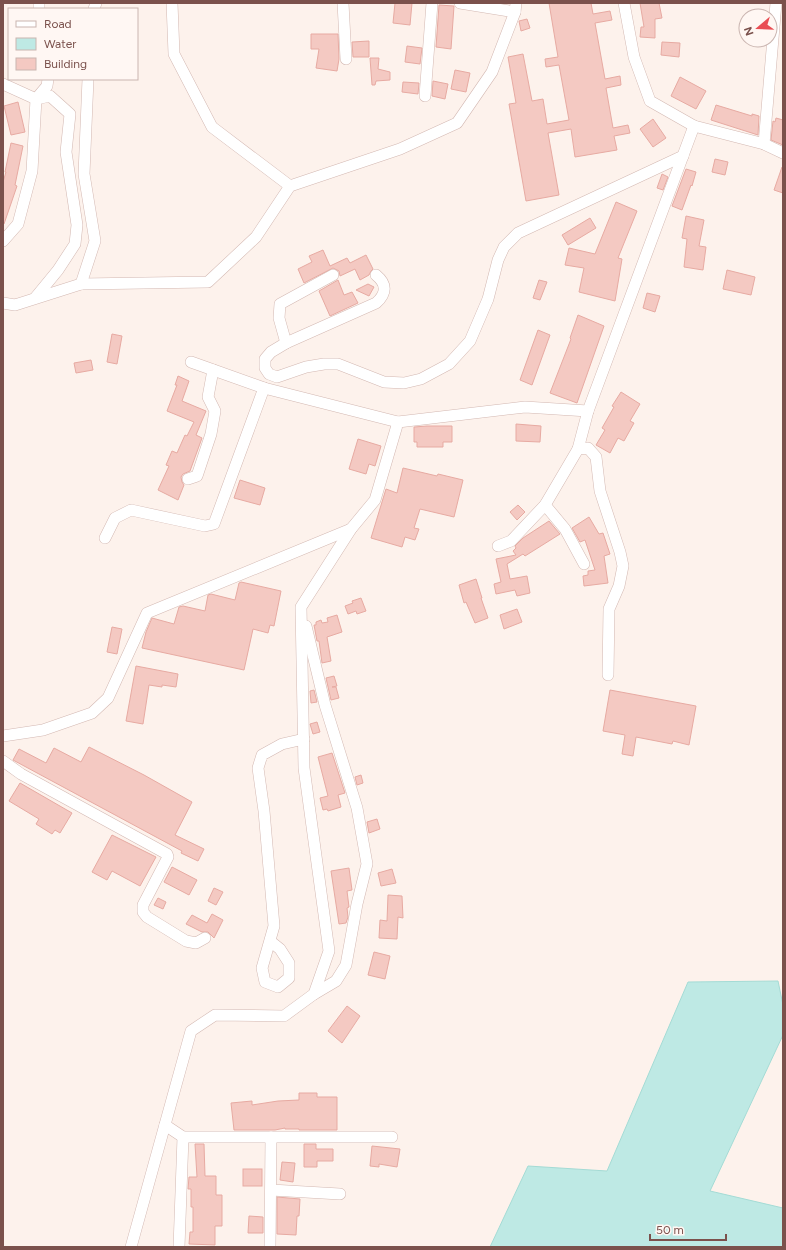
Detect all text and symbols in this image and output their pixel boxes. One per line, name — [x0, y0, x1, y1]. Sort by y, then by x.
legend — [8, 8, 138, 80]
north arrow — [738, 8, 778, 48]
text: Road — [44, 17, 72, 31]
text: N — [741, 25, 757, 37]
text: Water — [44, 37, 76, 51]
text: Building — [44, 57, 87, 71]
scale bar — [650, 1216, 726, 1242]
text: 50 m — [656, 1223, 684, 1237]

